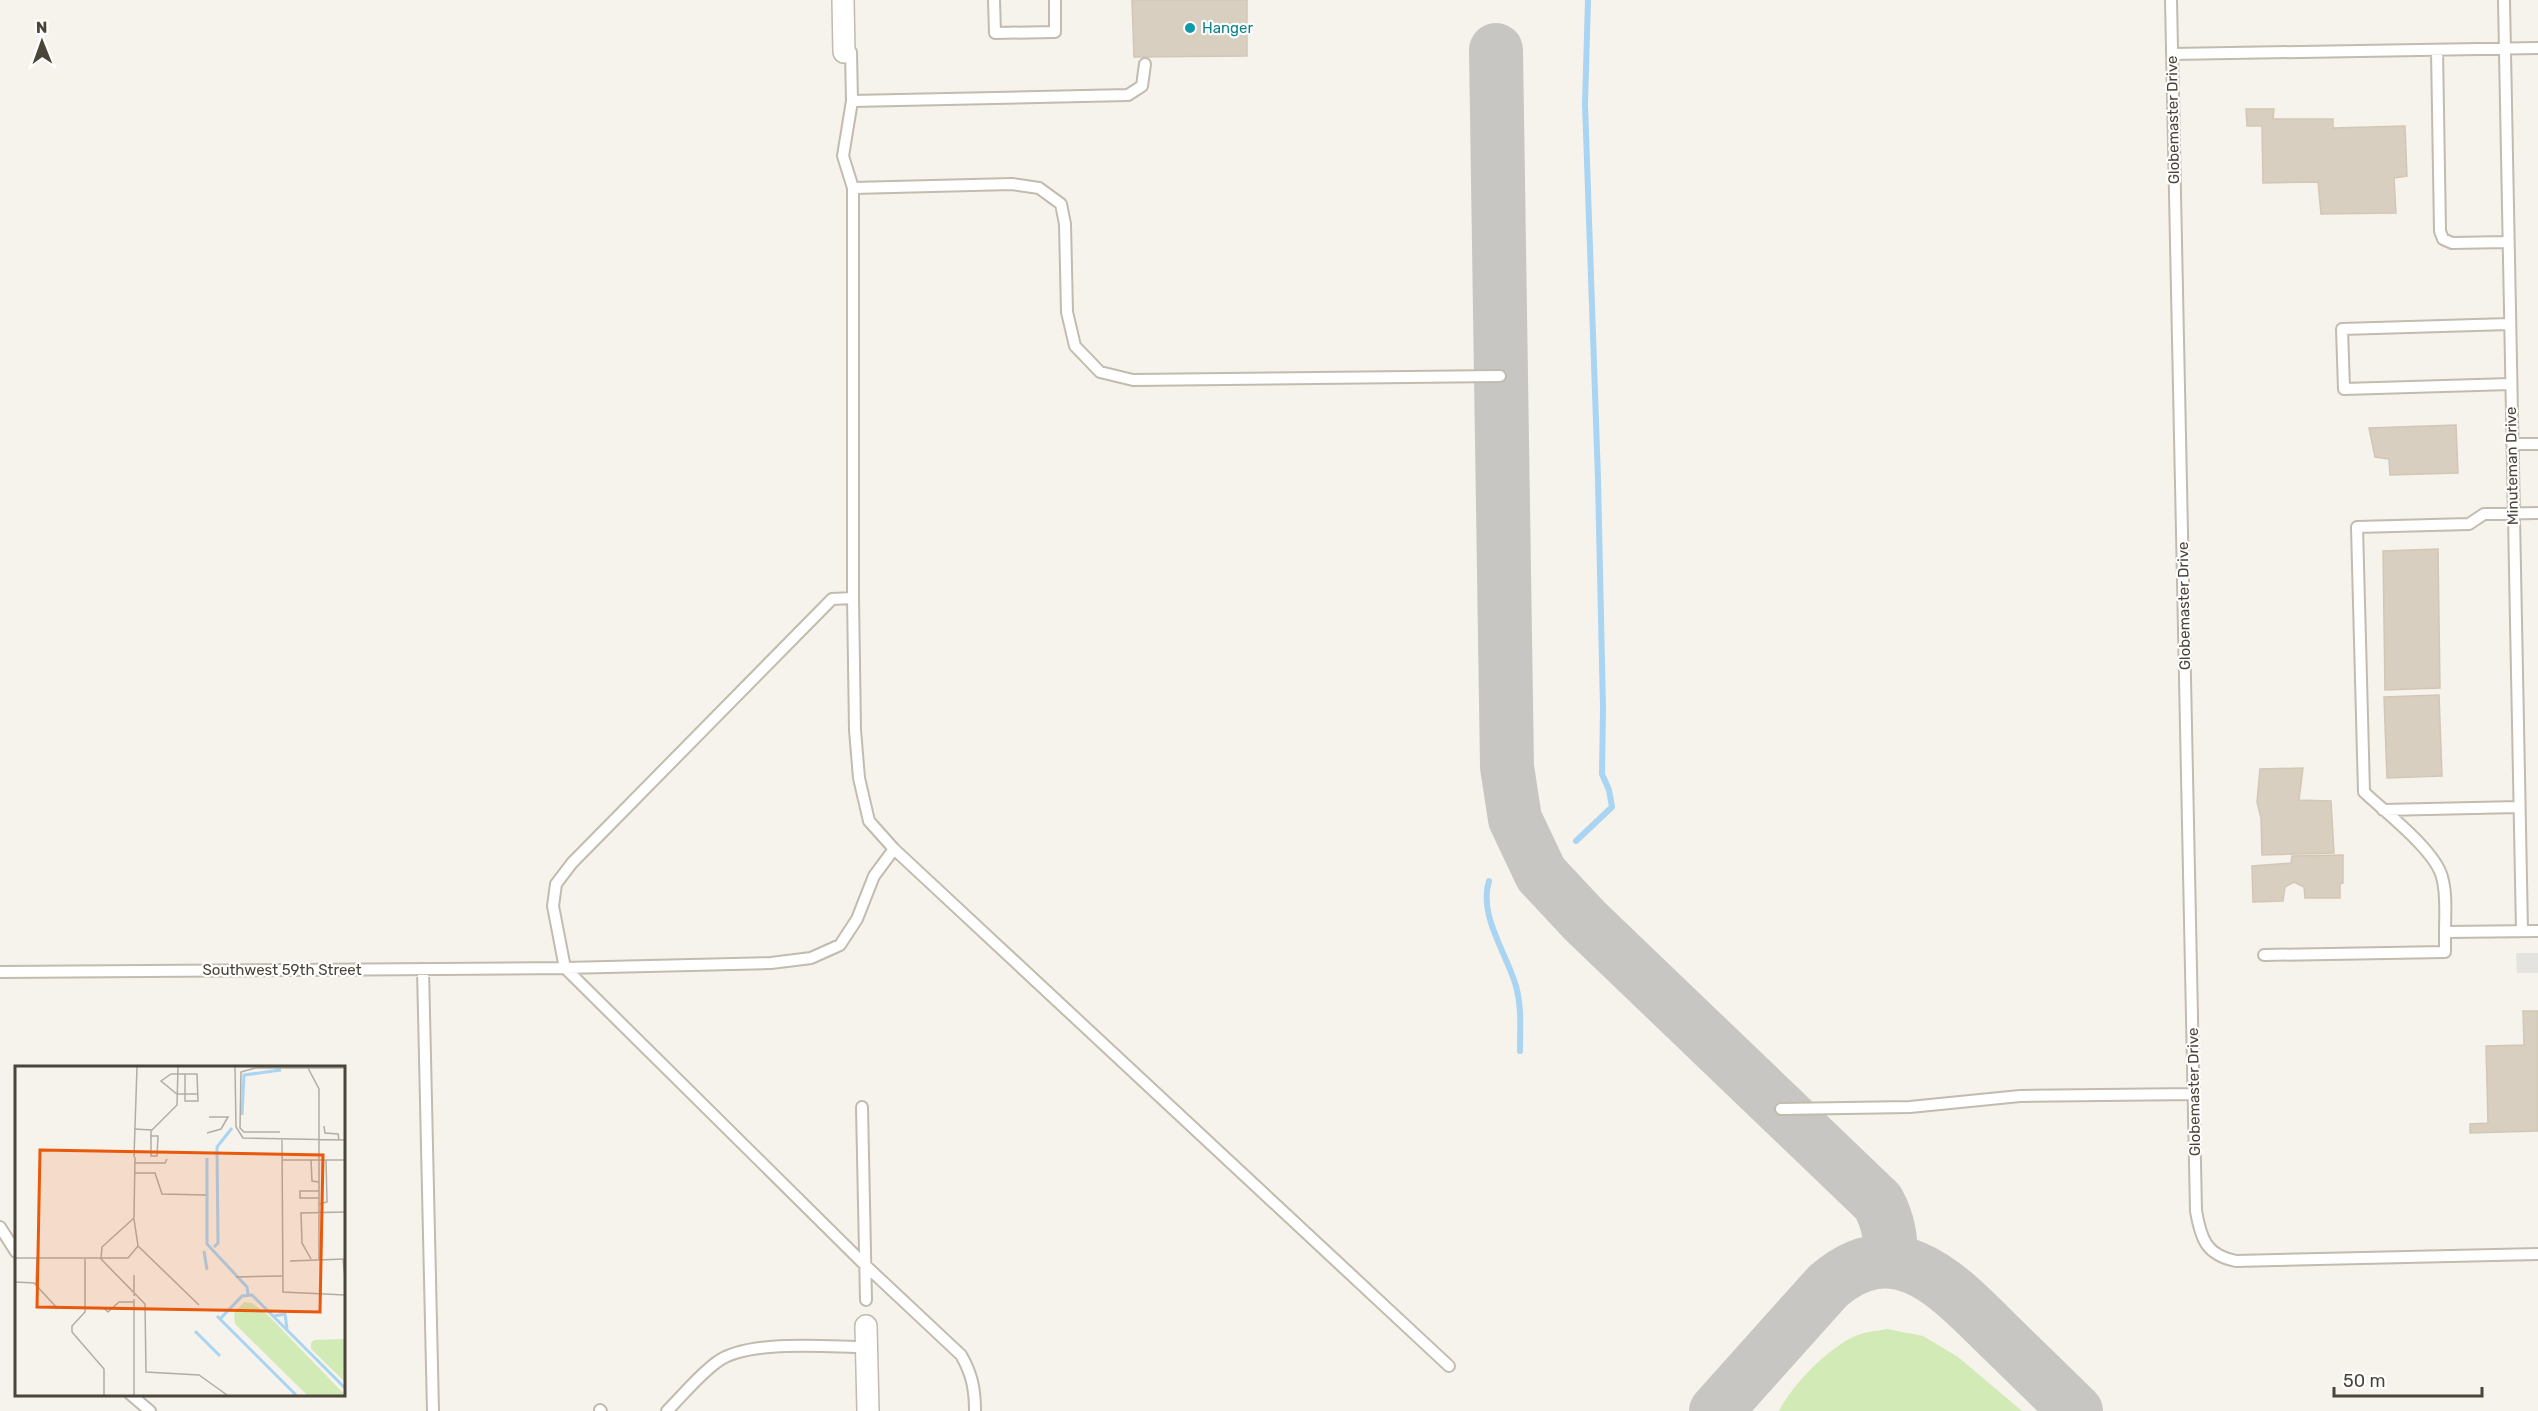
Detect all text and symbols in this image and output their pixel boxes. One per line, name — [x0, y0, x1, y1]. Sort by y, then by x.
north arrow — [12, 12, 72, 72]
text: N — [36, 18, 48, 37]
place label: Hanger — [1202, 19, 1253, 37]
marker: Hanger — [1183, 21, 1197, 35]
street label: Globemaster Drive — [2163, 56, 2183, 184]
street label: Minuteman Drive — [2502, 407, 2522, 525]
street label: Globemaster Drive — [2174, 542, 2194, 670]
street label: Southwest 59th Street — [202, 961, 362, 979]
street label: Globemaster Drive — [2184, 1028, 2204, 1156]
inset map — [15, 1066, 345, 1396]
scale bar — [2334, 1360, 2482, 1398]
text: 50 m — [2343, 1370, 2386, 1392]

